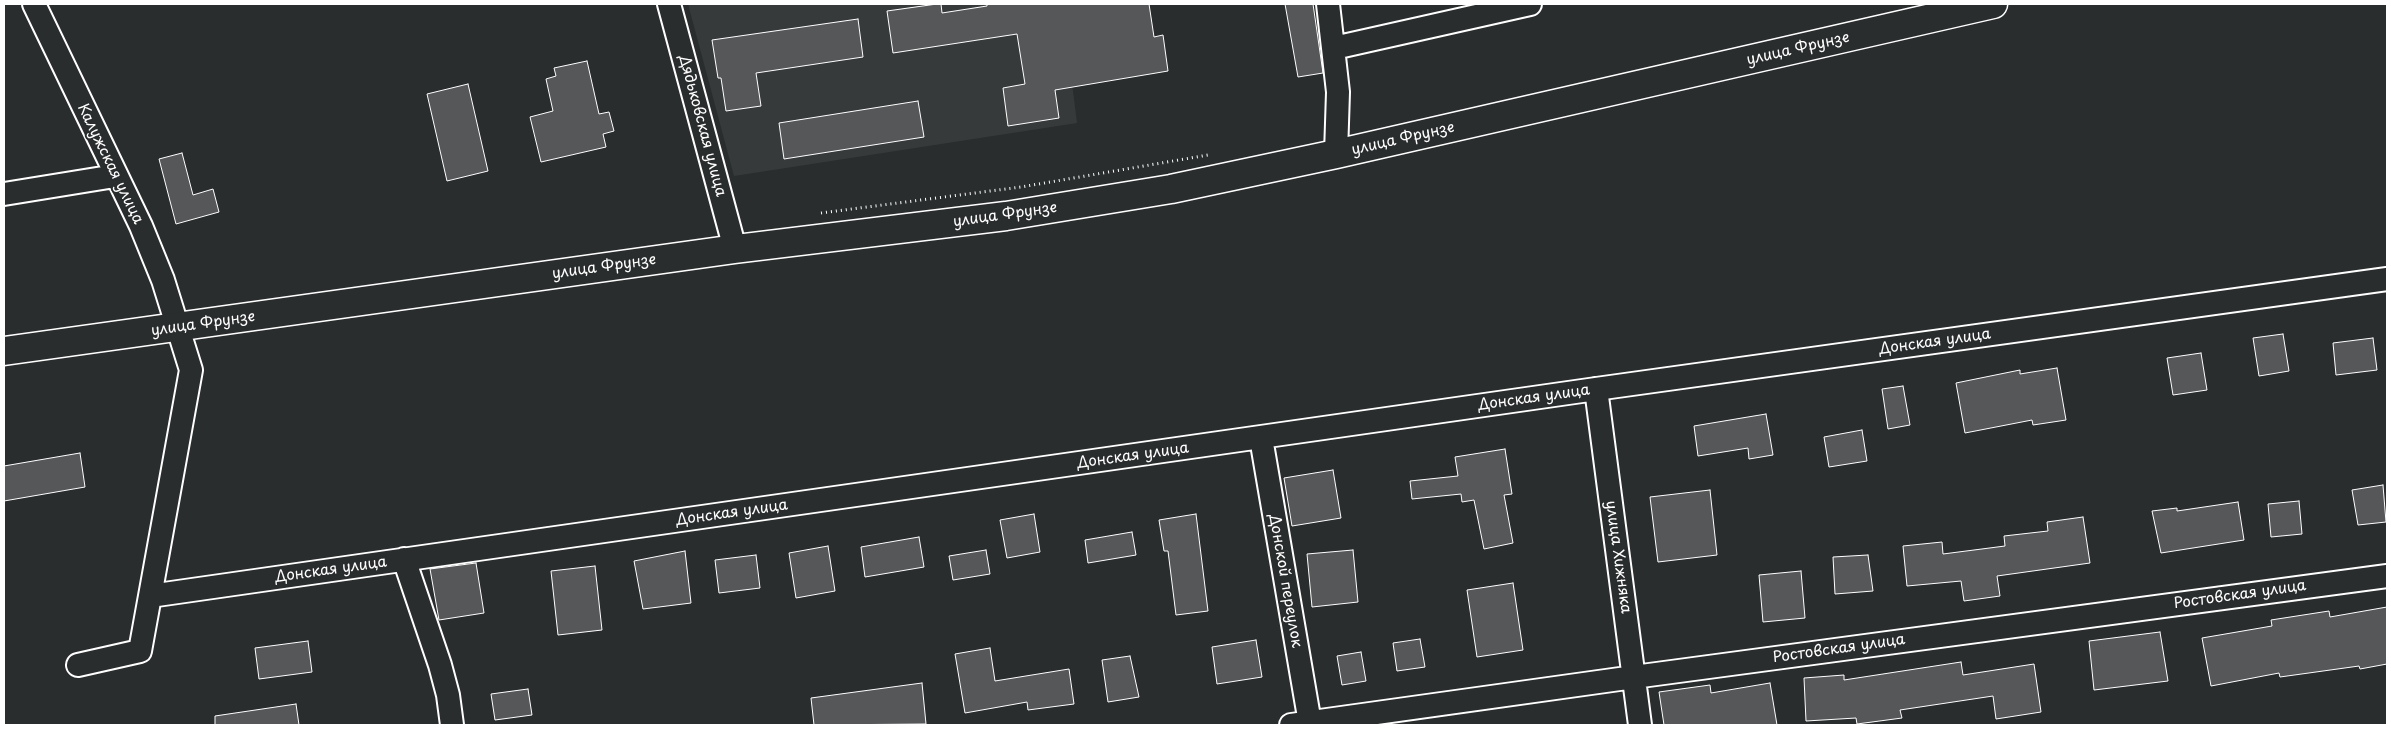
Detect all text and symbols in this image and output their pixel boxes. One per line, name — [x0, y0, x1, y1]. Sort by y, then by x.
street label: улица Фрунзе — [1745, 28, 1851, 70]
street label: Дядьковская улица — [674, 53, 730, 199]
street label: Калужская улица — [73, 101, 147, 227]
street label: улица Фрунзе — [1350, 118, 1456, 160]
street label: улица Фрунзе — [952, 199, 1058, 231]
street label: улица Фрунзе — [551, 251, 657, 283]
street label: улица Фрунзе — [150, 308, 256, 340]
street label: Донская улица — [1878, 325, 1992, 359]
street label: Донская улица — [1477, 381, 1591, 415]
street label: Донская улица — [1076, 439, 1190, 473]
street label: Донская улица — [675, 496, 789, 530]
street label: улица Хижняка — [1601, 499, 1635, 615]
street label: Донской переулок — [1264, 513, 1306, 649]
street label: Донская улица — [274, 553, 388, 587]
street label: Ростовская улица — [2173, 577, 2307, 613]
street label: Ростовская улица — [1772, 631, 1906, 667]

